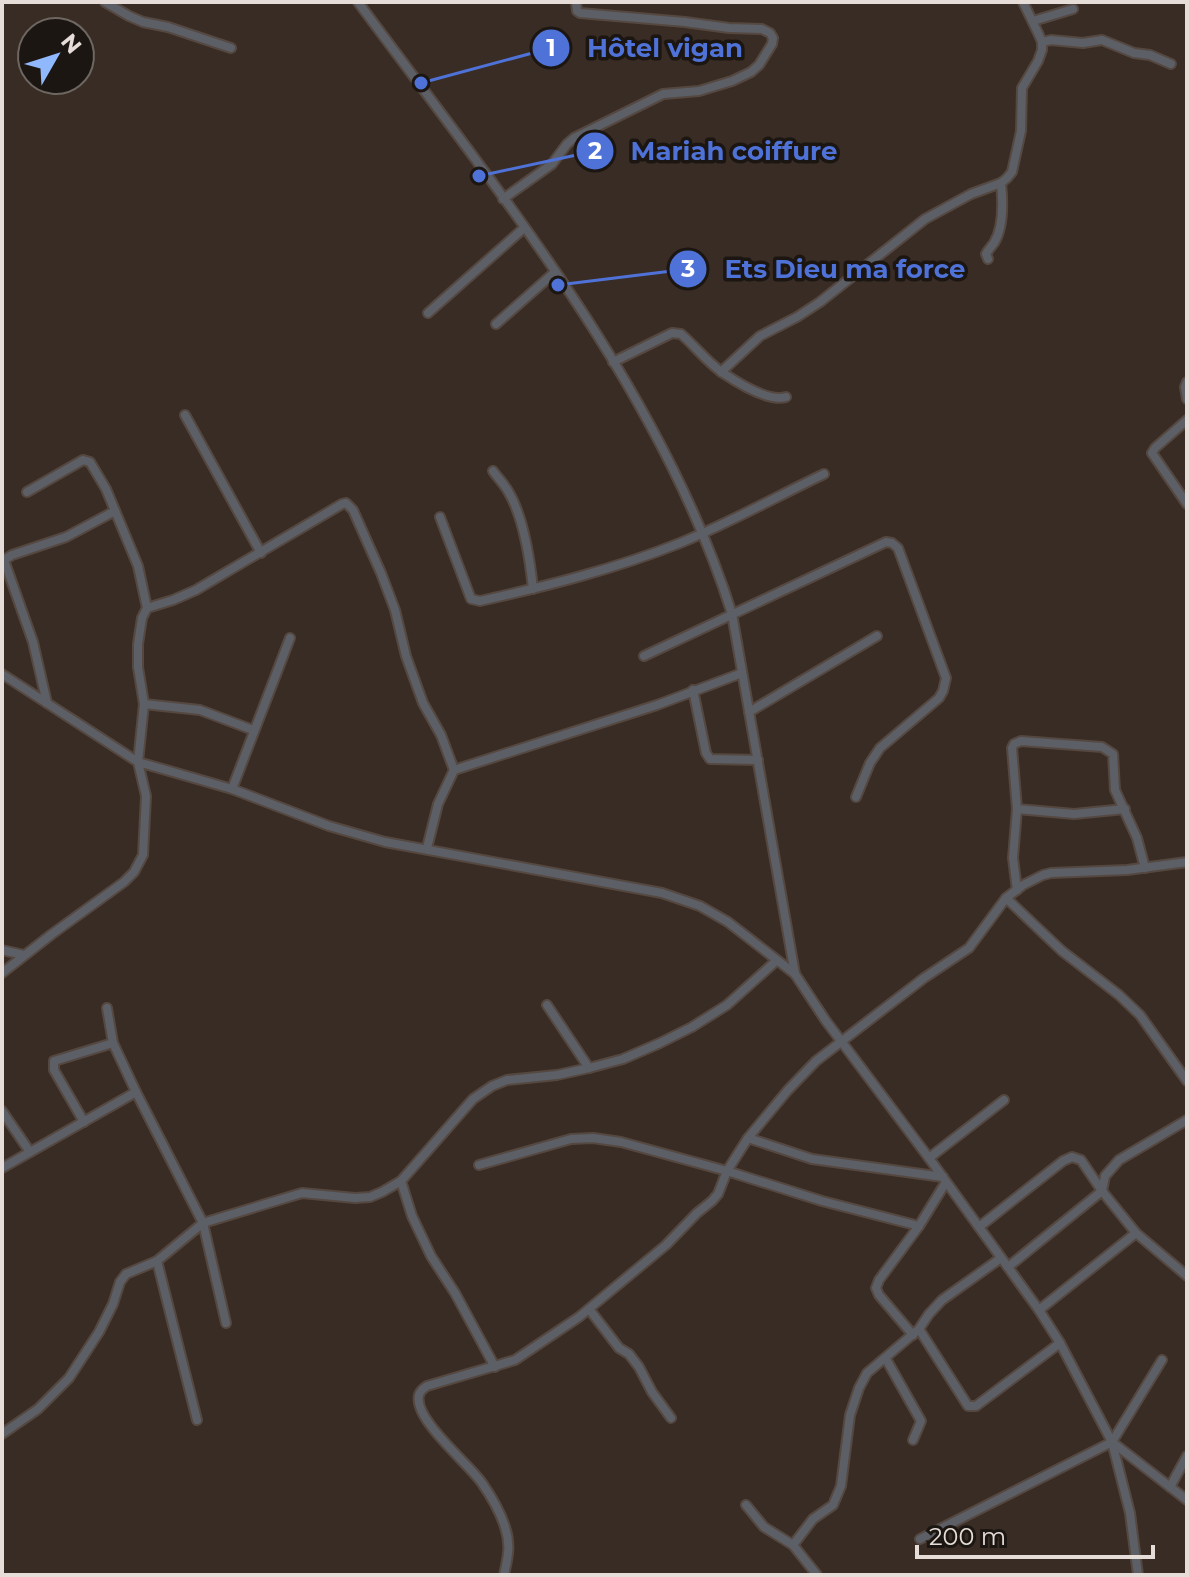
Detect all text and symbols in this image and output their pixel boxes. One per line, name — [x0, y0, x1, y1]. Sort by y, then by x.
north arrow — [16, 16, 96, 96]
callout: Hôtel vigan — [531, 23, 759, 73]
text: N — [55, 28, 87, 59]
text: Hôtel vigan — [587, 32, 743, 64]
text: 1 — [546, 33, 556, 62]
callout: Mariah coiffure — [575, 126, 854, 176]
text: Mariah coiffure — [631, 135, 837, 167]
text: 2 — [588, 136, 602, 165]
callout: Ets Dieu ma force — [668, 244, 981, 294]
text: Ets Dieu ma force — [725, 253, 965, 285]
text: 3 — [680, 254, 695, 283]
scale bar — [917, 1509, 1153, 1559]
text: 200 m — [929, 1522, 1006, 1551]

